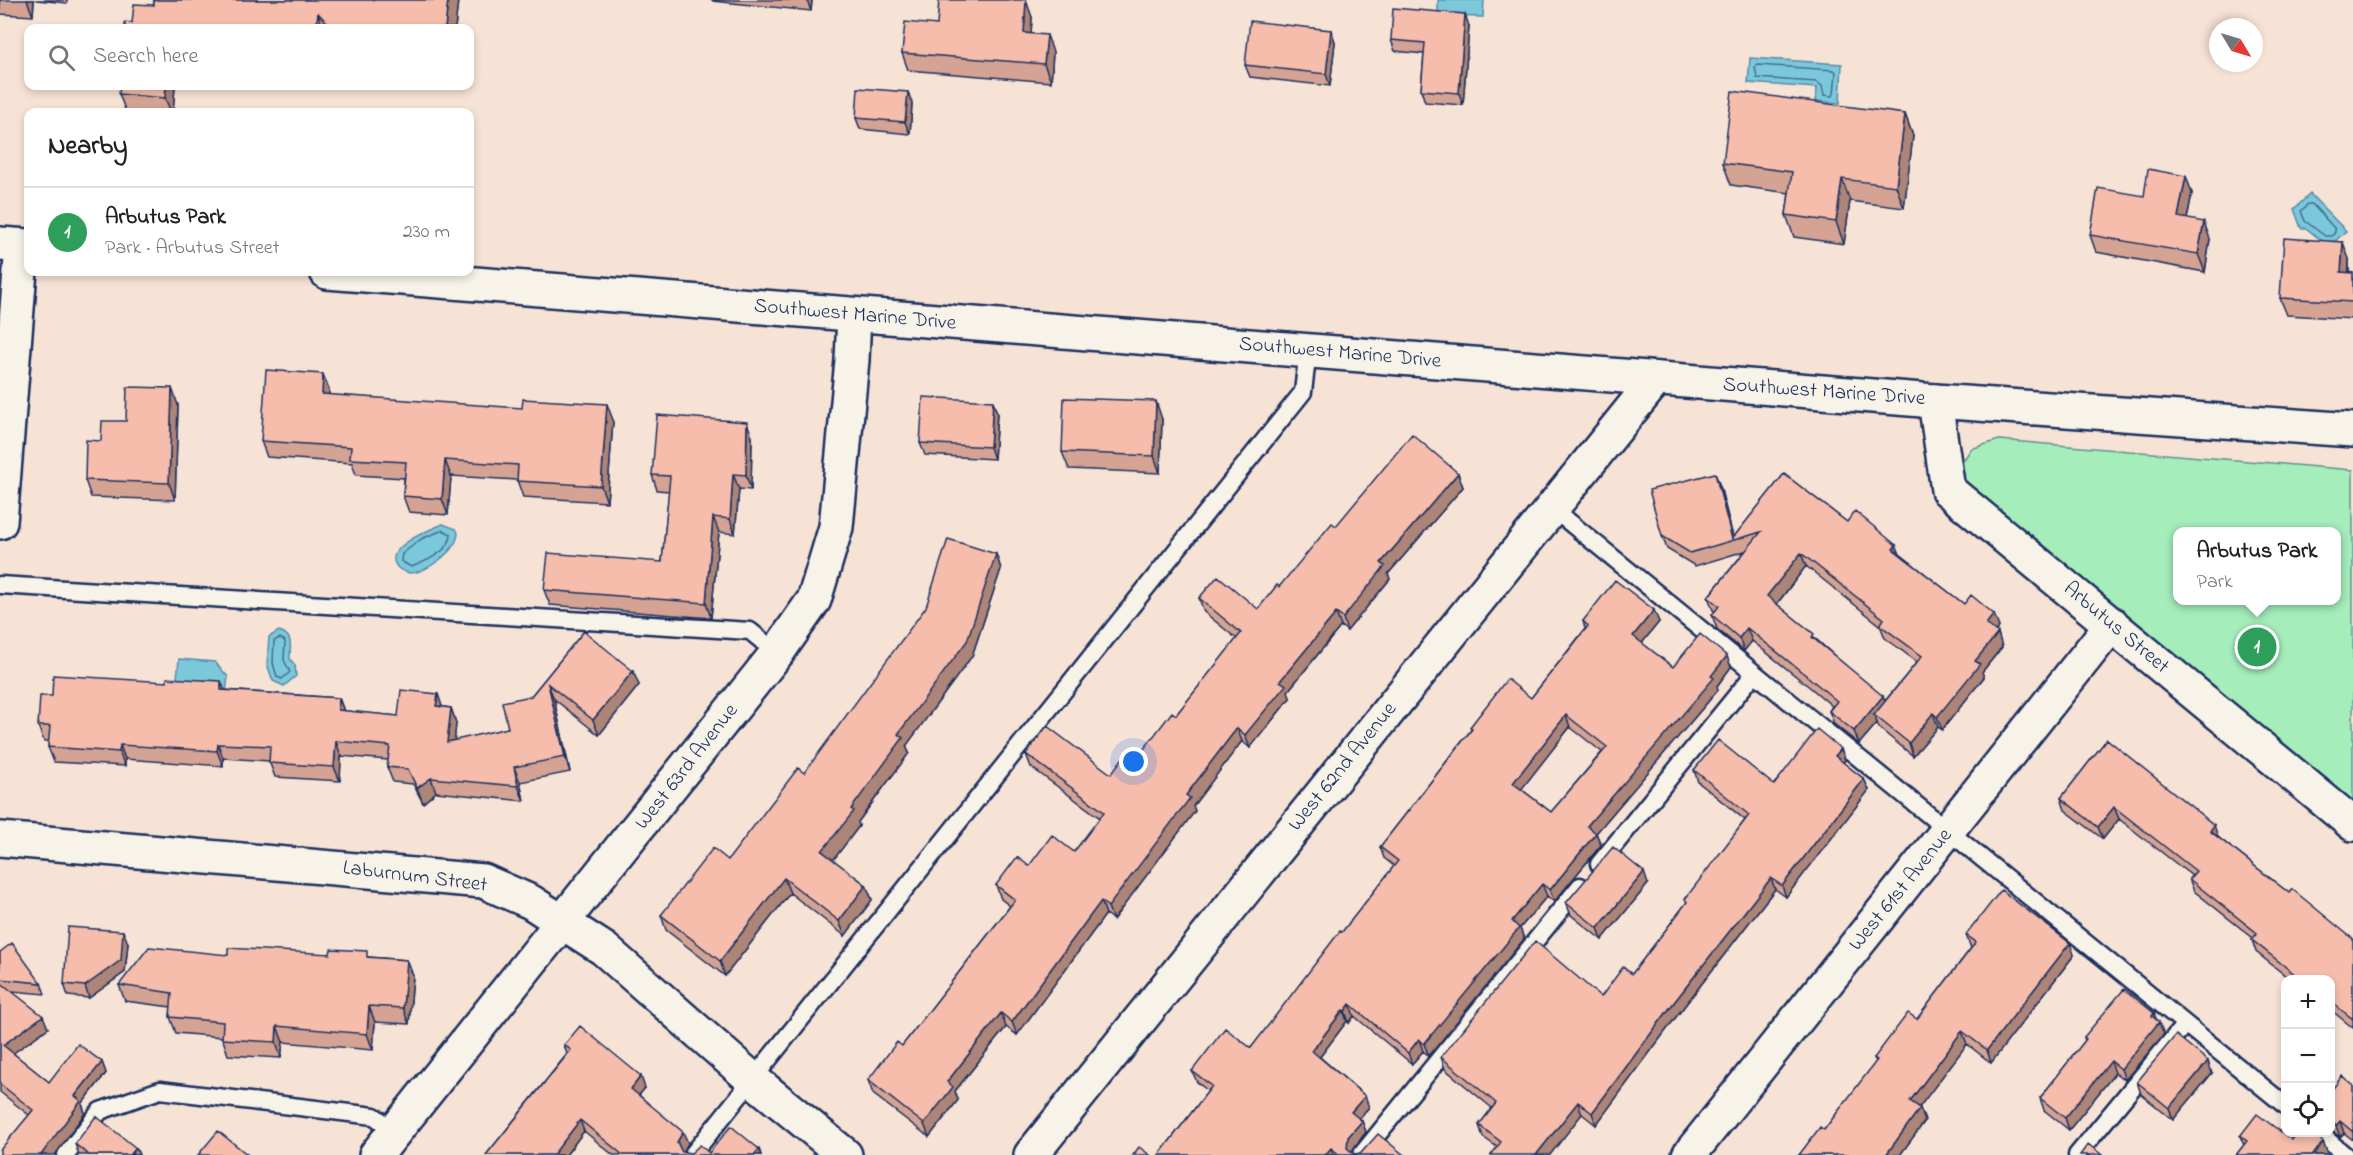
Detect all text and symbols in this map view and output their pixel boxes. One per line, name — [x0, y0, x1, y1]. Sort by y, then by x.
north arrow — [2209, 18, 2263, 72]
search box — [24, 24, 474, 90]
icon: search — [45, 41, 78, 74]
text: Search here — [93, 41, 198, 73]
text: Nearby — [48, 128, 127, 166]
text: Arbutus Park — [105, 202, 226, 234]
text: 1 — [64, 218, 71, 247]
text: 230 m — [403, 218, 450, 247]
text: Park · Arbutus Street — [105, 234, 280, 263]
street label: Southwest Marine Drive — [753, 291, 958, 339]
street label: Southwest Marine Drive — [1238, 329, 1443, 377]
street label: Southwest Marine Drive — [1722, 370, 1927, 414]
popup — [2173, 527, 2341, 605]
text: Arbutus Park — [2197, 536, 2317, 568]
text: Park — [2197, 568, 2233, 597]
street label: Arbutus Street — [2056, 575, 2176, 681]
pin: 1 — [2238, 624, 2276, 670]
street label: West 62nd Avenue — [1281, 695, 1405, 838]
street label: West 63rd Avenue — [628, 697, 746, 836]
your location — [1119, 747, 1148, 776]
street label: West 61st Avenue — [1842, 822, 1960, 958]
street label: Laburnum Street — [341, 853, 489, 901]
map controls — [2281, 975, 2335, 1137]
button: + — [2281, 975, 2335, 1029]
button: − — [2281, 1029, 2335, 1083]
button: locate — [2281, 1083, 2335, 1137]

